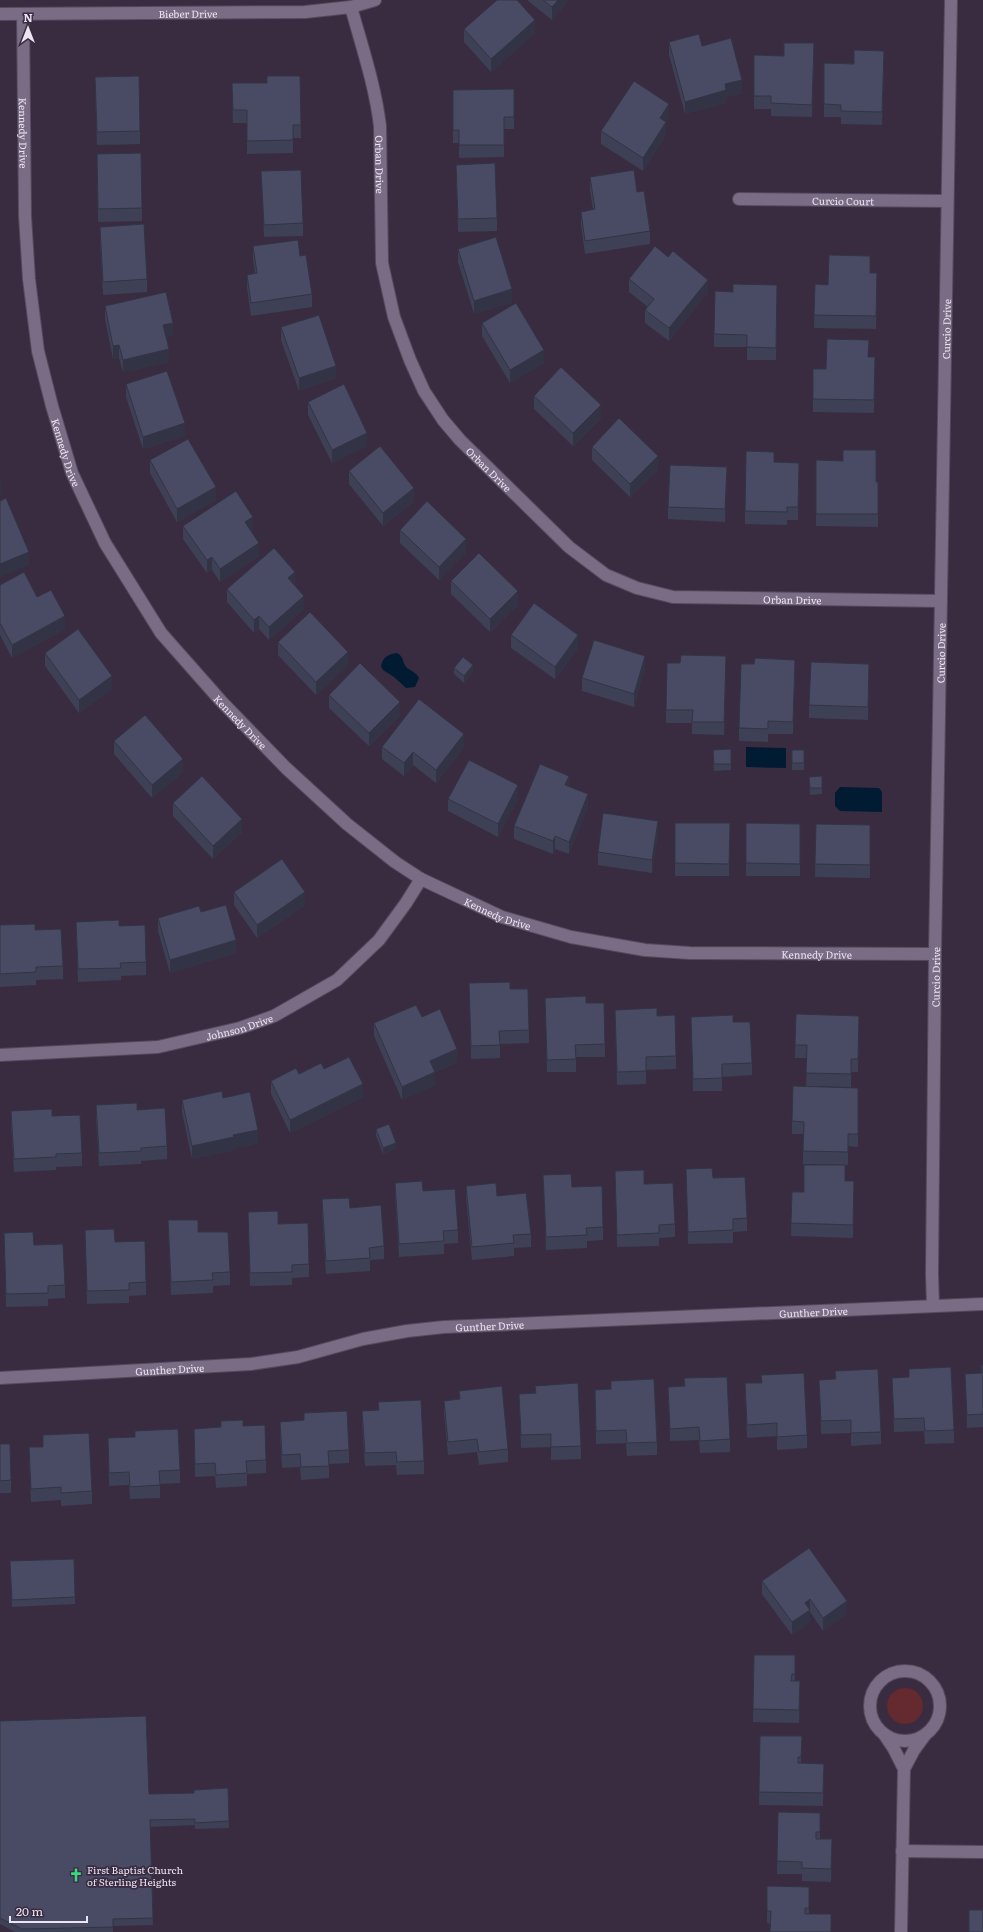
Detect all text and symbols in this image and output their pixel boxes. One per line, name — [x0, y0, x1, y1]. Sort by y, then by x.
street label: Bieber Drive — [158, 5, 218, 20]
north arrow — [8, 8, 48, 48]
text: N — [23, 9, 33, 25]
street label: Kennedy Drive — [16, 98, 32, 168]
street label: Orban Drive — [373, 135, 388, 194]
street label: Curcio Court — [812, 192, 874, 208]
street label: Curcio Drive — [937, 299, 953, 359]
street label: Kennedy Drive — [49, 417, 85, 489]
street label: Orban Drive — [463, 443, 516, 495]
street label: Orban Drive — [763, 591, 822, 607]
street label: Curcio Drive — [932, 623, 948, 683]
street label: Kennedy Drive — [211, 691, 271, 752]
street label: Kennedy Drive — [462, 893, 533, 933]
street label: Kennedy Drive — [781, 946, 852, 961]
street label: Curcio Drive — [927, 947, 943, 1007]
street label: Johnson Drive — [204, 1010, 275, 1043]
street label: Gunther Drive — [779, 1302, 848, 1320]
street label: Gunther Drive — [455, 1316, 524, 1334]
street label: Gunther Drive — [135, 1359, 205, 1378]
place label: First Baptist Church of Sterling Heights — [87, 1862, 184, 1889]
church icon: First Baptist Church of Sterling Heights — [68, 1867, 84, 1883]
scale bar — [10, 1898, 87, 1924]
text: 20 m — [16, 1902, 43, 1920]

